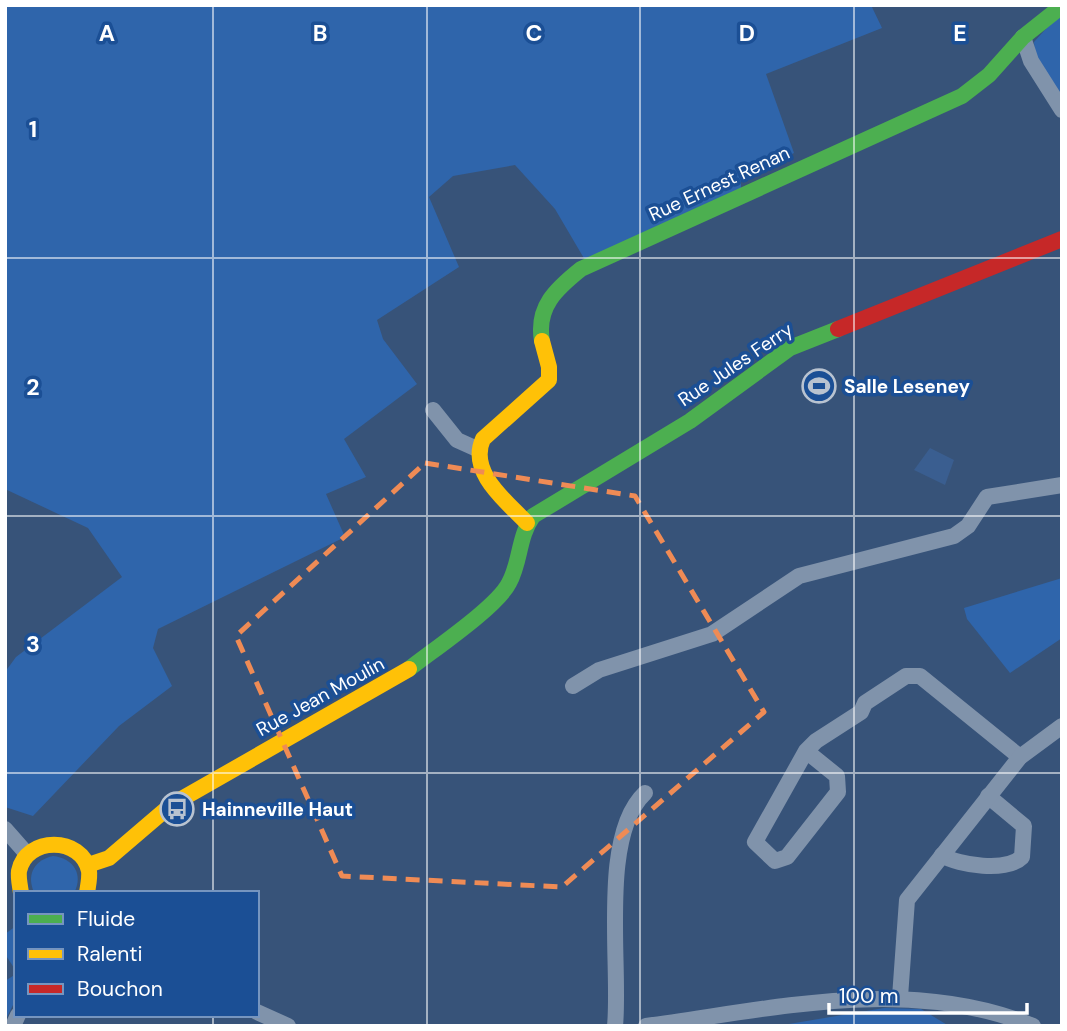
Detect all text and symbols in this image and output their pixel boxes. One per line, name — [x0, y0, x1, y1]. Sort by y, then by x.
text: A — [99, 18, 115, 48]
text: B — [313, 18, 327, 48]
text: C — [526, 18, 542, 48]
text: D — [739, 18, 755, 48]
text: E — [953, 18, 967, 48]
text: 1 — [29, 114, 37, 144]
street label: Rue Ernest Renan — [645, 140, 794, 227]
street label: Rue Jules Ferry — [673, 317, 798, 412]
sports icon: Salle Leseney — [800, 367, 838, 405]
text: 2 — [26, 372, 40, 402]
place label: Salle Leseney — [844, 374, 971, 399]
text: 3 — [26, 629, 40, 659]
street label: Rue Jean Moulin — [252, 651, 389, 742]
bus stop icon: Hainneville Haut — [158, 790, 196, 828]
place label: Hainneville Haut — [202, 797, 353, 822]
legend — [14, 891, 259, 1017]
text: Fluide — [77, 905, 135, 933]
text: Ralenti — [77, 940, 143, 968]
scale bar — [829, 972, 1027, 1016]
text: Bouchon — [77, 975, 163, 1003]
text: 100 m — [839, 982, 899, 1010]

